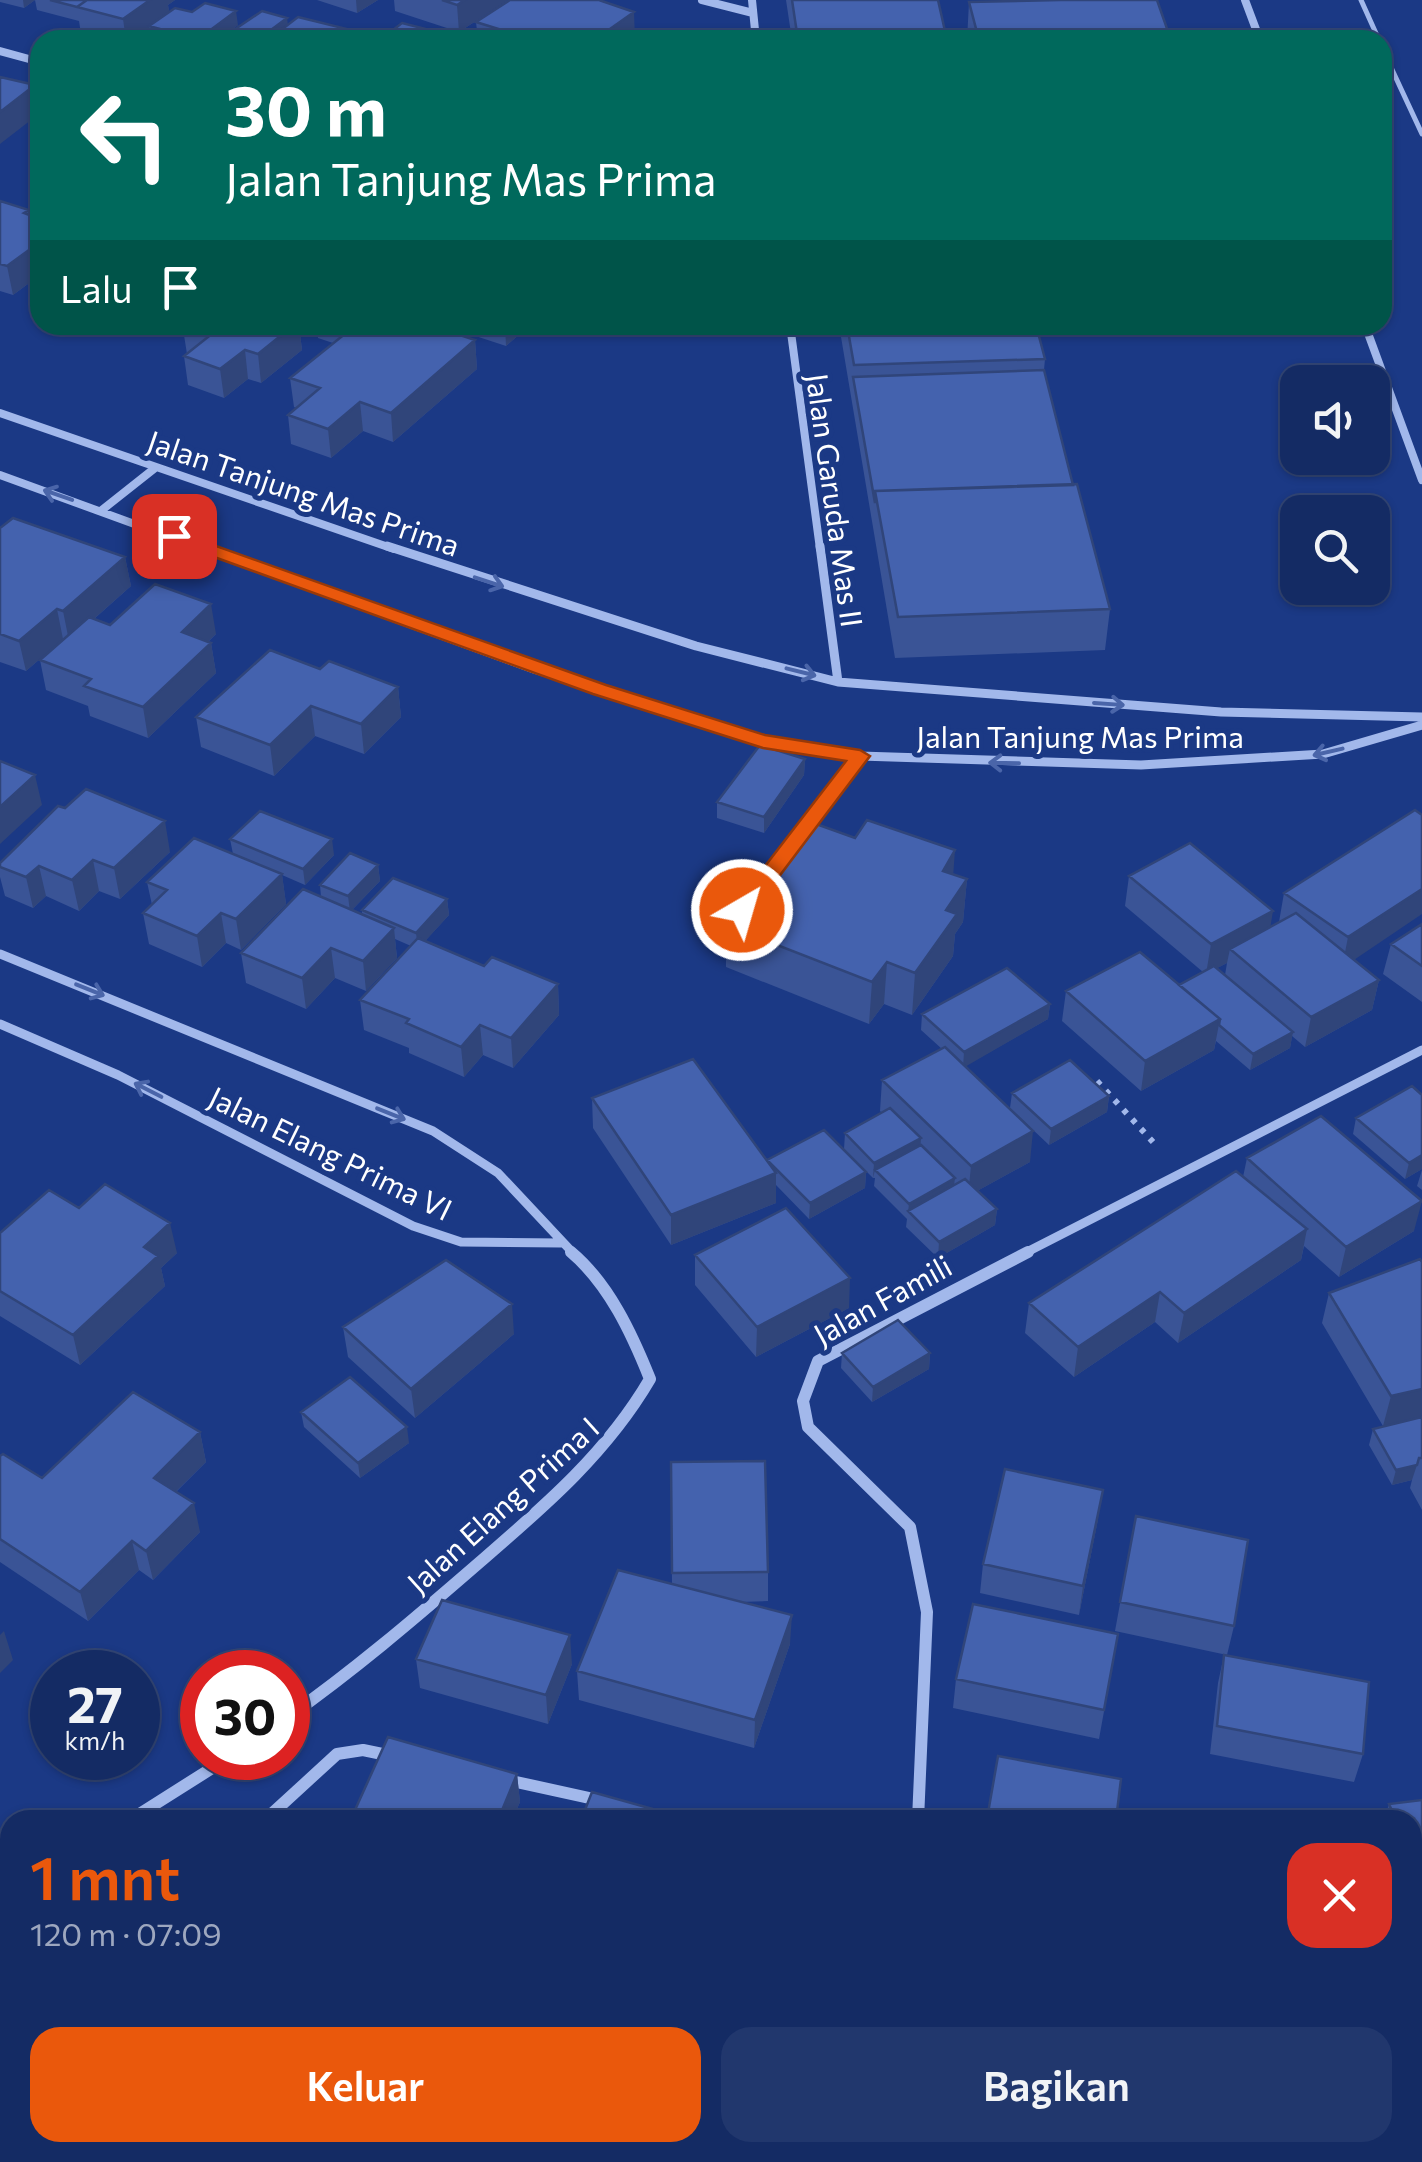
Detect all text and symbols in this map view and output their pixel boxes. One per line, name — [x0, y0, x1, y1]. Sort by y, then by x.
text: 30 m — [225, 65, 387, 150]
icon: left — [60, 70, 190, 200]
text: Jalan Tanjung Mas Prima — [225, 150, 717, 205]
icon: arrive — [153, 260, 208, 315]
text: Lalu — [60, 264, 133, 311]
map controls — [1280, 365, 1390, 605]
button: sound — [1280, 365, 1390, 475]
street label: Jalan Garuda Mas II — [800, 371, 872, 629]
street label: Jalan Tanjung Mas Prima — [143, 421, 465, 563]
one-way arrow — [42, 484, 74, 502]
pin — [132, 494, 217, 579]
button: search — [1280, 495, 1390, 605]
icon: arrive — [147, 509, 202, 564]
one-way arrow — [473, 574, 505, 592]
one-way arrow — [785, 664, 816, 683]
one-way arrow — [1093, 695, 1125, 714]
street label: Jalan Tanjung Mas Prima — [916, 717, 1244, 754]
one-way arrow — [1313, 743, 1345, 762]
one-way arrow — [989, 754, 1022, 772]
position arrow — [690, 858, 794, 962]
one-way arrow — [75, 983, 105, 1001]
street label: Jalan Elang Prima VI — [203, 1077, 459, 1227]
one-way arrow — [134, 1080, 164, 1099]
one-way arrow — [375, 1106, 406, 1124]
street label: Jalan Famili — [806, 1246, 958, 1352]
street label: Jalan Elang Prima I — [398, 1408, 606, 1600]
speed limit sign: 30 — [180, 1650, 310, 1780]
text: 27 — [67, 1672, 123, 1733]
text: km/h — [65, 1725, 125, 1755]
text: 1 mnt — [30, 1839, 180, 1912]
button: close — [1287, 1843, 1392, 1948]
text: 120 m · 07:09 — [30, 1913, 222, 1953]
button: Keluar — [30, 2027, 701, 2142]
button: Bagikan — [721, 2027, 1392, 2142]

